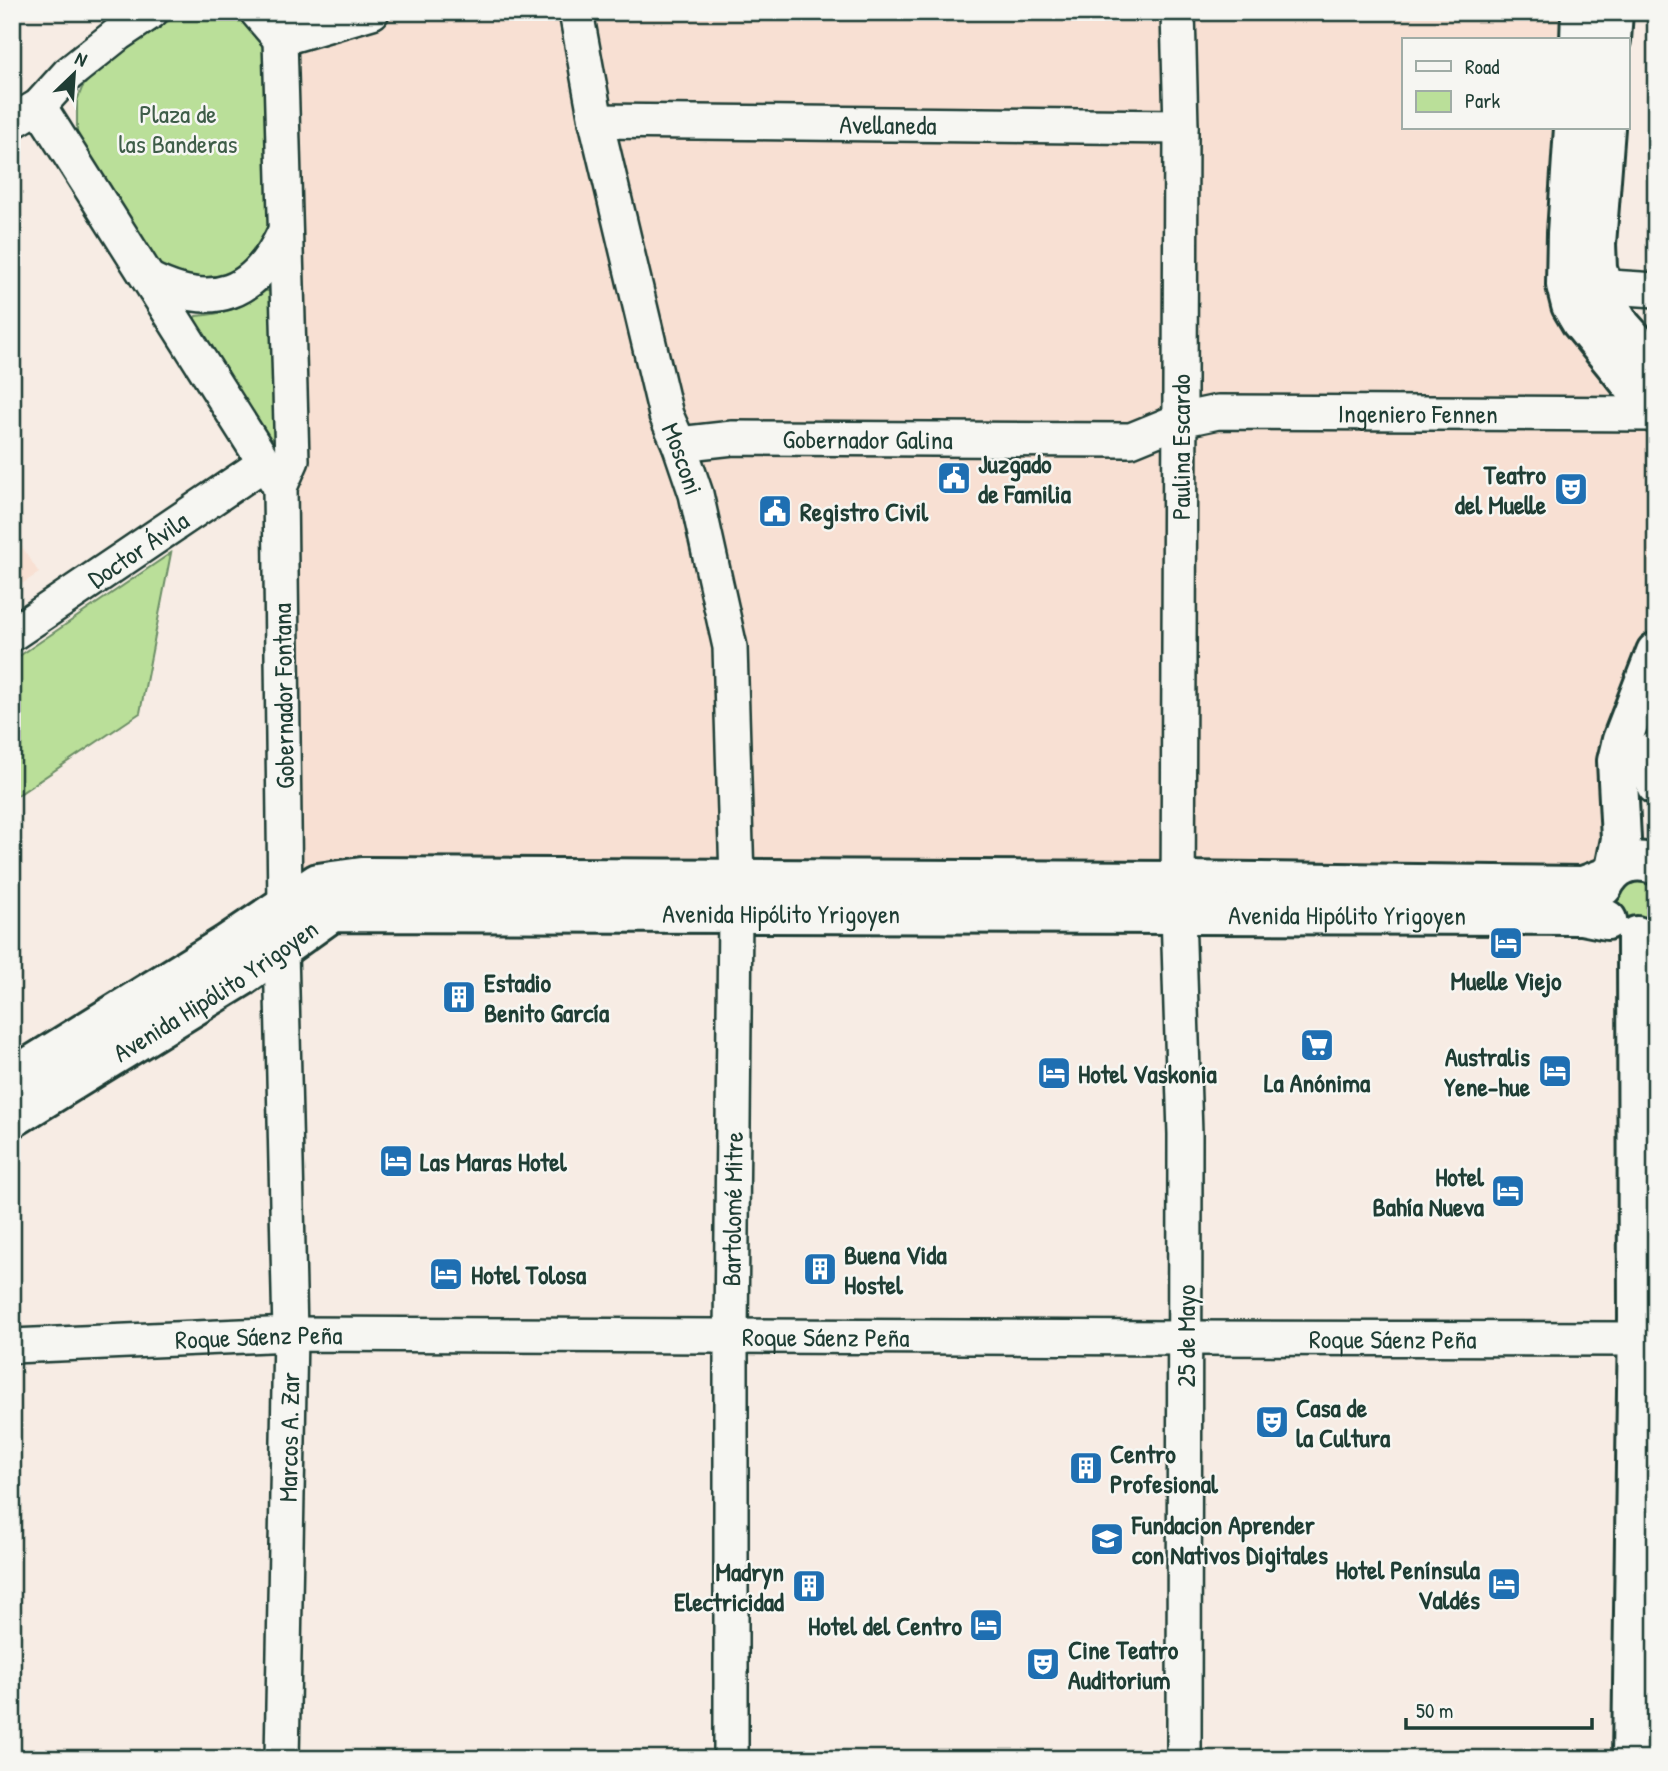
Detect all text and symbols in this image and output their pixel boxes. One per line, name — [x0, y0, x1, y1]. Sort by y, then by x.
north arrow — [38, 38, 108, 108]
legend — [1402, 38, 1630, 130]
text: N — [71, 45, 91, 73]
text: Road — [1465, 52, 1499, 81]
text: Park — [1465, 86, 1500, 115]
park label: Plaza de las Banderas — [119, 96, 237, 161]
street label: Avellaneda — [839, 106, 937, 142]
street label: Paulina Escardo — [1163, 374, 1198, 520]
street label: Ingeniero Fennen — [1338, 395, 1498, 431]
street label: Mosconi — [654, 417, 712, 499]
street label: Gobernador Galina — [783, 421, 953, 457]
place label: Juzgado de Familia — [978, 446, 1072, 511]
place label: Teatro del Muelle — [1455, 457, 1547, 522]
public building icon: Juzgado de Familia — [935, 459, 973, 497]
theatre icon: Teatro del Muelle — [1552, 470, 1590, 508]
public building icon: Registro Civil — [756, 492, 794, 530]
place label: Registro Civil — [800, 494, 929, 530]
street label: Doctor Ávila — [81, 502, 195, 595]
street label: Gobernador Fontana — [264, 603, 302, 789]
street label: Avenida Hipólito Yrigoyen — [662, 895, 900, 931]
street label: Avenida Hipólito Yrigoyen — [1228, 897, 1466, 932]
street label: Avenida Hipólito Yrigoyen — [106, 910, 324, 1069]
hotel icon: Muelle Viejo — [1487, 924, 1525, 962]
place label: Muelle Viejo — [1450, 963, 1562, 998]
place label: Estadio Benito García — [484, 965, 610, 1030]
building icon: Estadio Benito García — [440, 978, 478, 1016]
supermarket icon: La Anónima — [1298, 1026, 1336, 1064]
place label: Australis Yene-hue — [1444, 1039, 1531, 1104]
hotel icon: Australis Yene-hue — [1536, 1052, 1574, 1090]
hotel icon: Hotel Vaskonia — [1035, 1054, 1073, 1092]
place label: Hotel Vaskonia — [1078, 1056, 1217, 1091]
place label: La Anónima — [1264, 1065, 1371, 1100]
street label: Bartolomé Mitre — [713, 1131, 751, 1287]
hotel icon: Las Maras Hotel — [377, 1142, 415, 1180]
place label: Las Maras Hotel — [420, 1144, 568, 1179]
place label: Hotel Bahía Nueva — [1373, 1159, 1485, 1224]
hotel icon: Hotel Bahía Nueva — [1489, 1172, 1527, 1210]
place label: Buena Vida Hostel — [844, 1237, 947, 1302]
building icon: Buena Vida Hostel — [801, 1250, 839, 1288]
hotel icon: Hotel Tolosa — [427, 1255, 465, 1293]
place label: Hotel Tolosa — [471, 1257, 587, 1292]
street label: 25 de Mayo — [1168, 1285, 1203, 1387]
street label: Roque Sáenz Peña — [174, 1316, 342, 1356]
street label: Roque Sáenz Peña — [742, 1319, 909, 1354]
street label: Roque Sáenz Peña — [1309, 1321, 1476, 1356]
street label: Marcos A. Zar — [269, 1372, 307, 1502]
place label: Casa de la Cultura — [1296, 1390, 1391, 1455]
theatre icon: Casa de la Cultura — [1253, 1403, 1291, 1441]
place label: Centro Profesional — [1110, 1436, 1219, 1501]
building icon: Centro Profesional — [1067, 1449, 1105, 1487]
place label: Fundacion Aprender con Nativos Digitales — [1131, 1507, 1328, 1573]
school or university icon: Fundacion Aprender con Nativos Digitales — [1088, 1520, 1126, 1558]
place label: Hotel Península Valdés — [1335, 1552, 1481, 1617]
place label: Madryn Electricidad — [674, 1554, 785, 1619]
hotel icon: Hotel Península Valdés — [1485, 1565, 1523, 1603]
building icon: Madryn Electricidad — [790, 1567, 828, 1605]
hotel icon: Hotel del Centro — [967, 1606, 1005, 1644]
place label: Hotel del Centro — [808, 1608, 963, 1643]
place label: Cine Teatro Auditorium — [1068, 1632, 1179, 1697]
theatre icon: Cine Teatro Auditorium — [1024, 1645, 1062, 1683]
scale bar — [1406, 1687, 1591, 1731]
text: 50 m — [1416, 1696, 1453, 1725]

